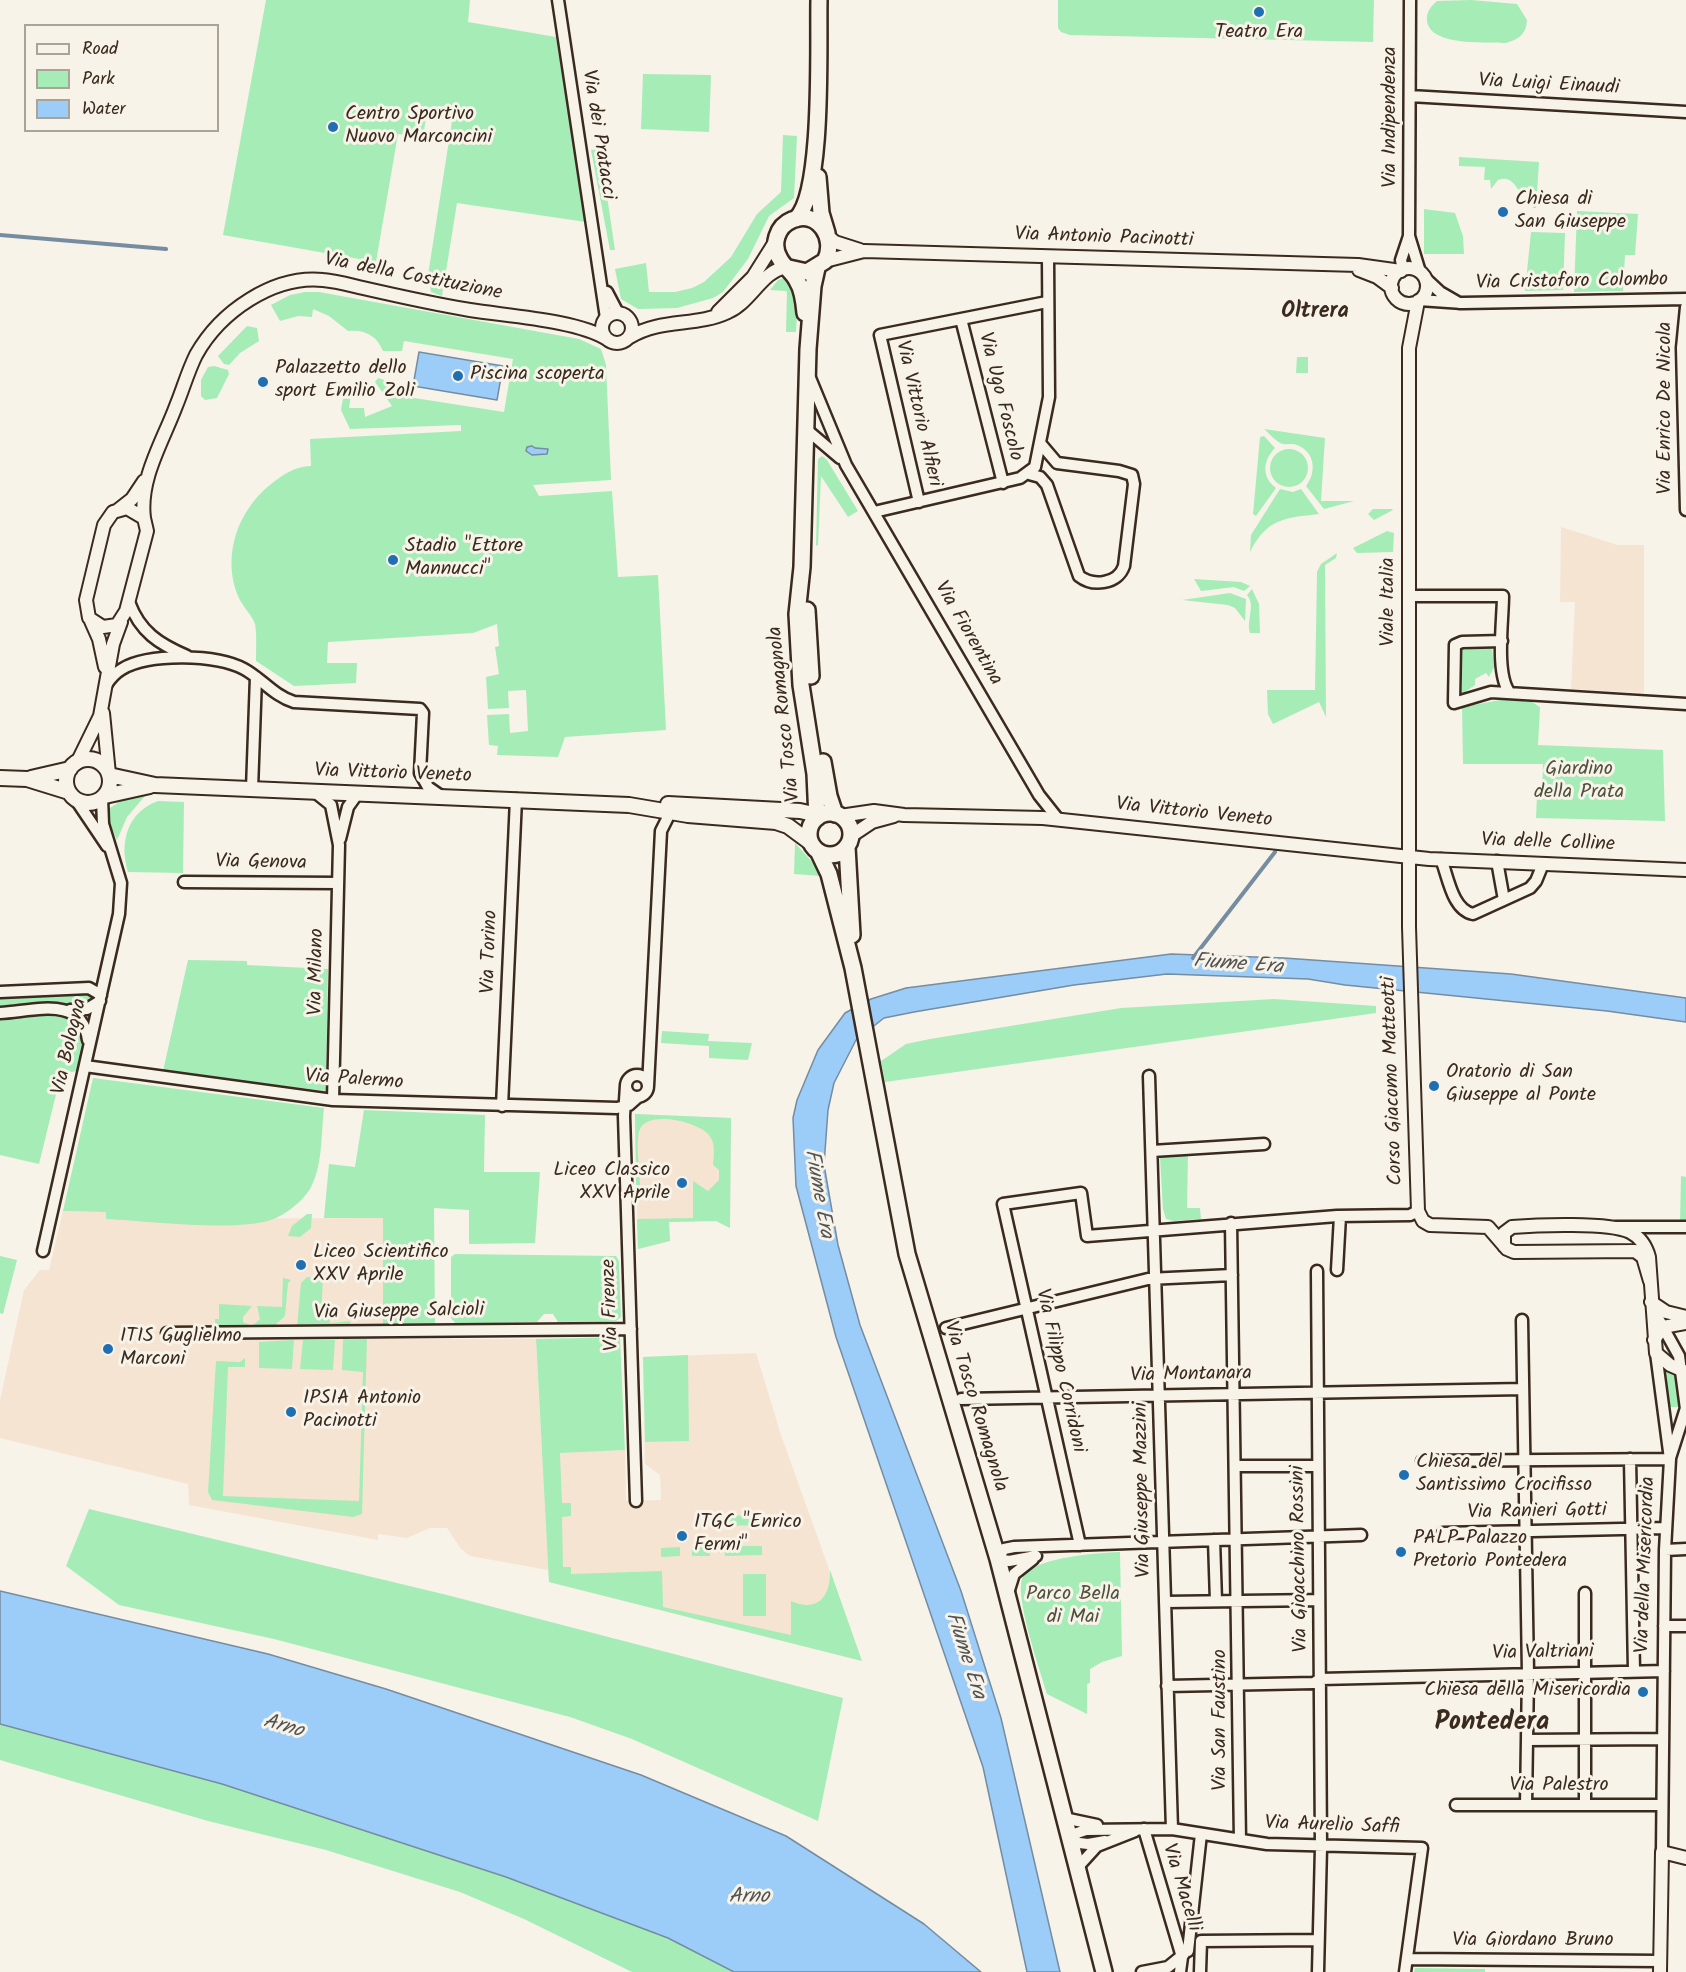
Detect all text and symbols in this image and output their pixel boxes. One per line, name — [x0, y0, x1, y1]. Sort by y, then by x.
marker: Teatro Era — [1252, 5, 1266, 19]
place label: Teatro Era — [1215, 22, 1303, 46]
legend — [24, 24, 219, 132]
text: Road — [82, 35, 118, 64]
street label: Via Indipendenza — [1380, 46, 1404, 188]
text: Park — [82, 65, 115, 94]
street label: Via dei Pratacci — [575, 68, 619, 202]
street label: Via Luigi Einaudi — [1478, 70, 1620, 102]
text: Water — [82, 95, 126, 124]
place label: Centro Sportivo Nuovo Marconcini — [345, 104, 492, 151]
marker: Centro Sportivo Nuovo Marconcini — [326, 120, 340, 134]
place label: Chiesa di San Giuseppe — [1515, 189, 1626, 236]
marker: Chiesa di San Giuseppe — [1496, 205, 1510, 219]
street label: Via Antonio Pacinotti — [1014, 224, 1194, 254]
street label: Via della Costituzione — [322, 249, 504, 307]
street label: Via Cristoforo Colombo — [1476, 269, 1668, 297]
district label: Oltrera — [1281, 300, 1349, 326]
street label: Via Enrico De Nicola — [1655, 322, 1679, 494]
street label: Via Ugo Foscolo — [971, 330, 1027, 464]
street label: Via Vittorio Alfieri — [889, 339, 945, 489]
place label: Palazzetto dello sport Emilio Zoli — [275, 358, 415, 405]
place label: Piscina scoperta — [470, 364, 605, 388]
marker: Piscina scoperta — [451, 369, 465, 383]
marker: Palazzetto dello sport Emilio Zoli — [256, 375, 270, 389]
place label: Stadio "Ettore Mannucci" — [405, 536, 523, 583]
marker: Stadio "Ettore Mannucci" — [386, 553, 400, 567]
street label: Viale Italia — [1378, 557, 1402, 647]
street label: Via Fiorentina — [928, 578, 1006, 690]
street label: Via Tosco Romagnola — [765, 625, 807, 803]
park label: Giardino della Prata — [1534, 759, 1624, 806]
street label: Via Vittorio Veneto — [314, 760, 472, 790]
street label: Via Vittorio Veneto — [1115, 794, 1273, 834]
street label: Via delle Colline — [1481, 830, 1615, 858]
street label: Via Genova — [215, 851, 307, 877]
street label: Via Torino — [478, 910, 504, 994]
street label: Via Milano — [305, 928, 331, 1016]
water label: Fiume Era — [1192, 950, 1284, 982]
street label: Corso Giacomo Matteotti — [1378, 976, 1410, 1186]
street label: Via Bologna — [48, 997, 94, 1097]
place label: Oratorio di San Giuseppe al Ponte — [1446, 1062, 1596, 1109]
street label: Via Palermo — [304, 1066, 404, 1096]
marker: Oratorio di San Giuseppe al Ponte — [1427, 1079, 1441, 1093]
water label: Fiume Era — [797, 1148, 837, 1240]
place label: Liceo Classico XXV Aprile — [553, 1160, 670, 1207]
marker: Liceo Classico XXV Aprile — [675, 1176, 689, 1190]
place label: Liceo Scientifico XXV Aprile — [313, 1242, 449, 1289]
marker: Liceo Scientifico XXV Aprile — [294, 1258, 308, 1272]
street label: Via Firenze — [598, 1259, 626, 1351]
street label: Via Filippo Corridoni — [1028, 1287, 1090, 1455]
street label: Via Giuseppe Salcioli — [314, 1300, 484, 1326]
street label: Via Tosco Romagnola — [937, 1319, 1011, 1495]
place label: ITIS Guglielmo Marconi — [120, 1326, 242, 1373]
marker: ITIS Guglielmo Marconi — [101, 1342, 115, 1356]
street label: Via Montanara — [1130, 1363, 1252, 1389]
place label: IPSIA Antonio Pacinotti — [303, 1388, 421, 1435]
street label: Via Giuseppe Mazzini — [1130, 1402, 1158, 1578]
marker: IPSIA Antonio Pacinotti — [284, 1405, 298, 1419]
place label: Chiesa del Santissimo Crocifisso — [1416, 1452, 1592, 1499]
street label: Via Gioacchino Rossini — [1287, 1465, 1315, 1653]
marker: Chiesa del Santissimo Crocifisso — [1397, 1468, 1411, 1482]
street label: Via della Misericordia — [1632, 1476, 1662, 1654]
street label: Via Ranieri Gotti — [1467, 1500, 1607, 1526]
place label: ITGC "Enrico Fermi" — [694, 1512, 801, 1559]
place label: PALP Palazzo Pretorio Pontedera — [1413, 1528, 1567, 1575]
marker: ITGC "Enrico Fermi" — [675, 1529, 689, 1543]
marker: PALP Palazzo Pretorio Pontedera — [1394, 1545, 1408, 1559]
park label: Parco Bella di Mai — [1026, 1584, 1120, 1631]
water label: Fiume Era — [938, 1609, 990, 1703]
street label: Via Valtriani — [1492, 1641, 1594, 1667]
street label: Via San Faustino — [1210, 1649, 1234, 1791]
place label: Chiesa della Misericordia — [1424, 1680, 1631, 1704]
marker: Chiesa della Misericordia — [1636, 1685, 1650, 1699]
district label: Pontedera — [1435, 1709, 1549, 1741]
water label: Arno — [260, 1710, 306, 1746]
street label: Via Palestro — [1510, 1775, 1608, 1799]
street label: Via Aurelio Saffi — [1264, 1813, 1400, 1841]
street label: Via Macelli — [1155, 1841, 1205, 1935]
water label: Arno — [729, 1885, 769, 1911]
street label: Via Giordano Bruno — [1452, 1930, 1614, 1954]

